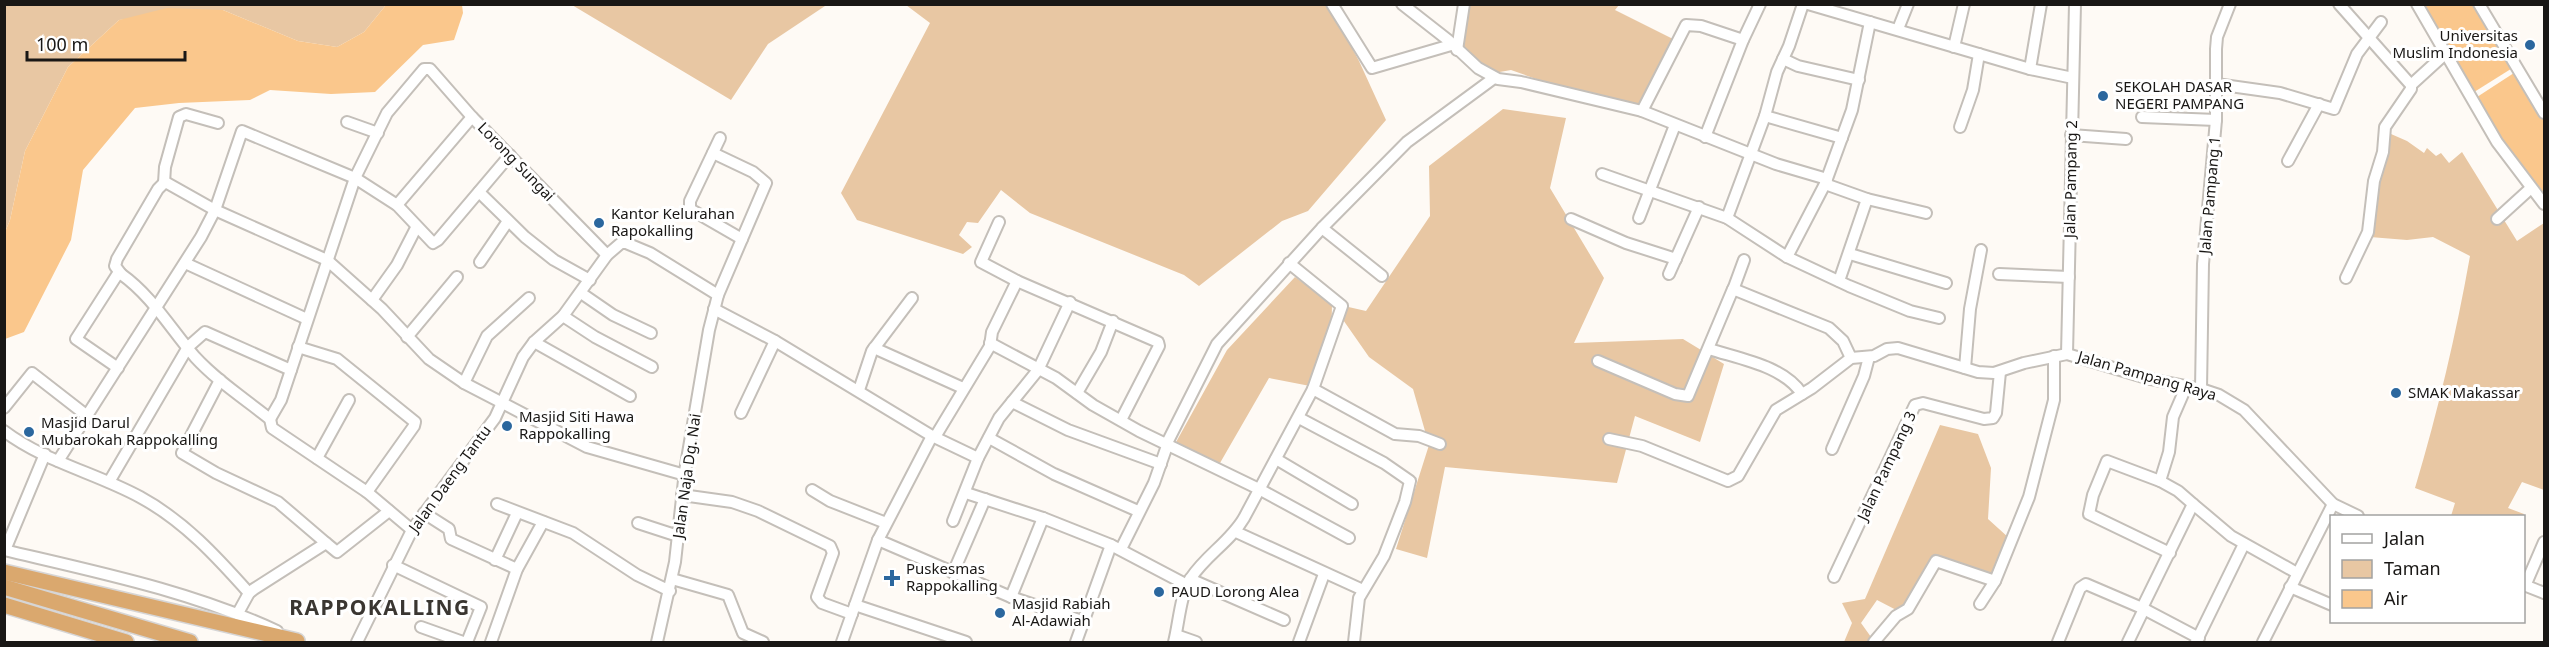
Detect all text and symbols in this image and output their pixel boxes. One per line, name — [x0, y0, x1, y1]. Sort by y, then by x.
scale bar — [27, 24, 184, 62]
place label: Universitas Muslim Indonesia — [2392, 25, 2518, 62]
text: 100 m — [36, 32, 88, 56]
marker: Universitas Muslim Indonesia — [2523, 38, 2537, 52]
place label: SEKOLAH DASAR NEGERI PAMPANG — [2115, 76, 2244, 113]
marker: SEKOLAH DASAR NEGERI PAMPANG — [2096, 89, 2110, 103]
street label: Lorong Sungai — [474, 117, 560, 205]
street label: Jalan Pampang 2 — [2059, 120, 2081, 240]
street label: Jalan Pampang 1 — [2194, 135, 2224, 257]
place label: Kantor Kelurahan Rapokalling — [611, 203, 735, 240]
marker: Kantor Kelurahan Rapokalling — [592, 216, 606, 230]
street label: Jalan Pampang Raya — [2074, 345, 2219, 404]
place label: SMAK Makassar — [2408, 382, 2520, 402]
marker: SMAK Makassar — [2389, 386, 2403, 400]
place label: Masjid Siti Hawa Rappokalling — [519, 406, 634, 443]
street label: Jalan Pampang 3 — [1851, 408, 1920, 525]
place label: Masjid Darul Mubarokah Rappokalling — [41, 412, 218, 449]
street label: Jalan Naja Dg. Nai — [667, 412, 705, 541]
marker: Masjid Siti Hawa Rappokalling — [500, 419, 514, 433]
street label: Jalan Daeng Tantu — [402, 421, 495, 538]
marker: Masjid Darul Mubarokah Rappokalling — [22, 425, 36, 439]
legend — [2330, 515, 2525, 623]
text: Jalan — [2382, 526, 2425, 550]
text: Taman — [2384, 556, 2441, 580]
place label: Puskesmas Rappokalling — [906, 558, 998, 595]
marker: Puskesmas Rappokalling — [883, 569, 901, 587]
place label: PAUD Lorong Alea — [1171, 581, 1299, 601]
marker: PAUD Lorong Alea — [1152, 585, 1166, 599]
text: Air — [2384, 586, 2408, 610]
district label: RAPPOKALLING — [289, 593, 471, 621]
place label: Masjid Rabiah Al-Adawiah — [1012, 593, 1111, 630]
marker: Masjid Rabiah Al-Adawiah — [993, 606, 1007, 620]

